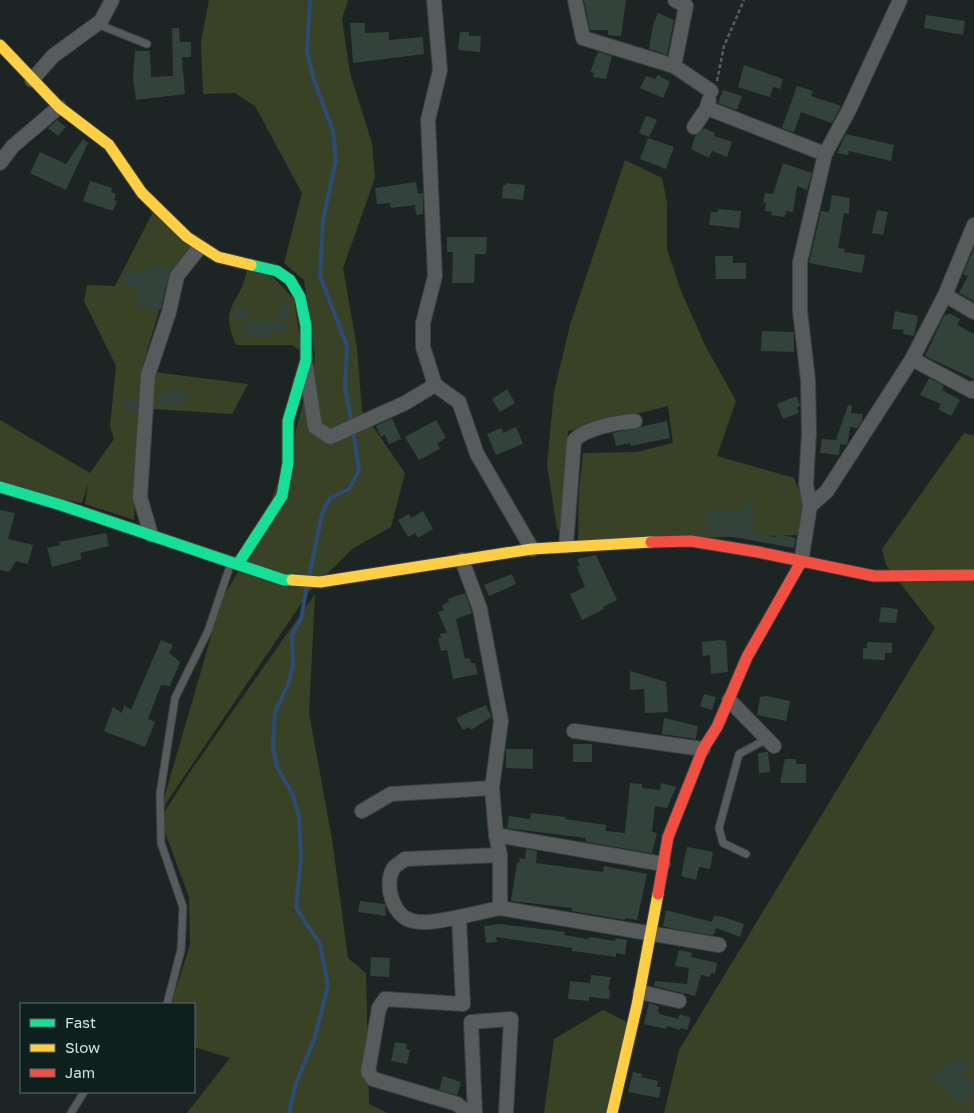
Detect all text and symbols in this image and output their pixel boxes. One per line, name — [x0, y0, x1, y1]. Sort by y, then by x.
legend — [20, 1003, 195, 1093]
text: Fast — [65, 1013, 96, 1031]
text: Slow — [65, 1038, 100, 1056]
text: Jam — [65, 1063, 95, 1081]

